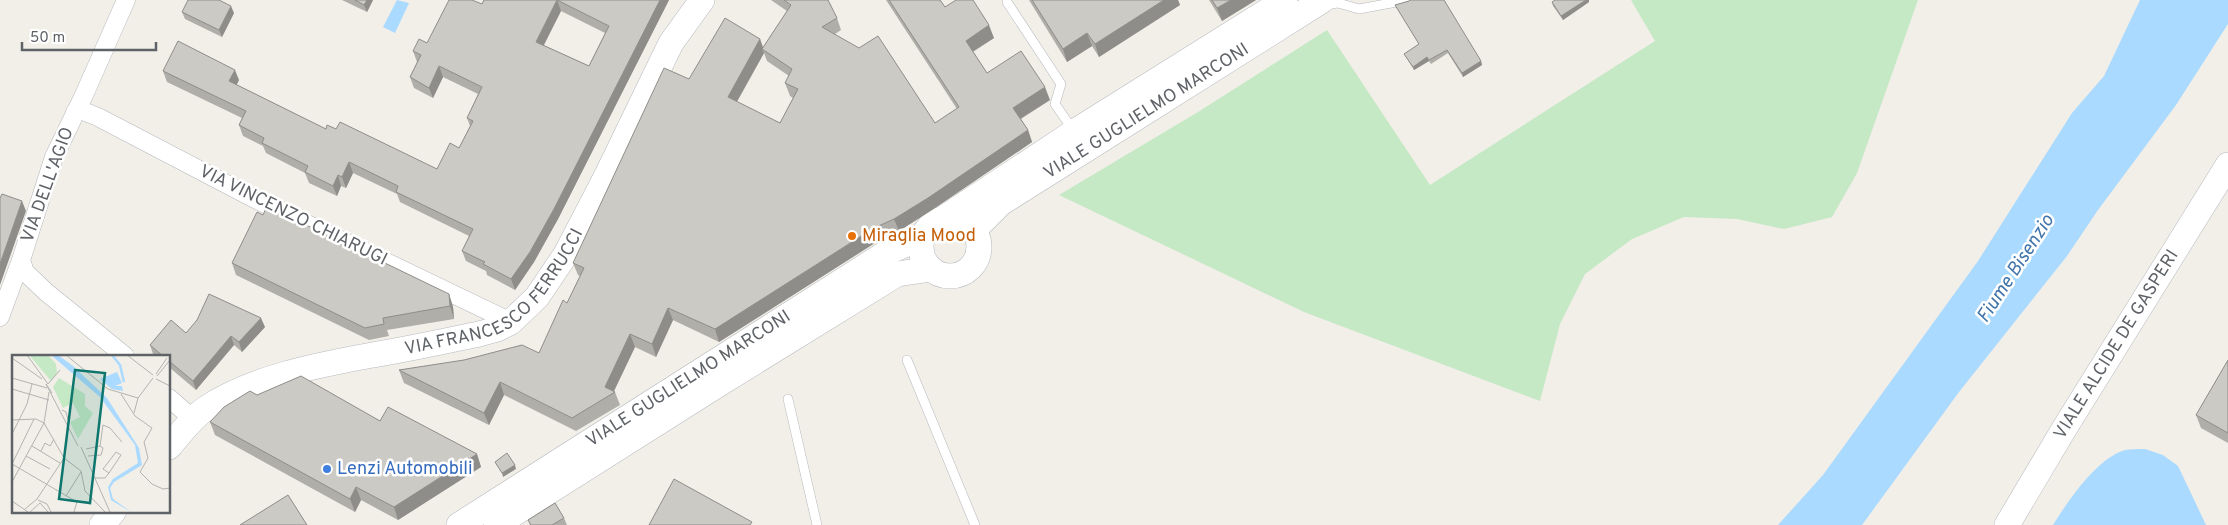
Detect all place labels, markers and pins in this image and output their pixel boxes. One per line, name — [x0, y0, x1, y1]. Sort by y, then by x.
place label: Miraglia Mood — [862, 225, 976, 248]
marker: Miraglia Mood — [846, 230, 858, 242]
place label: Lenzi Automobili — [337, 458, 473, 481]
marker: Lenzi Automobili — [321, 463, 333, 475]

